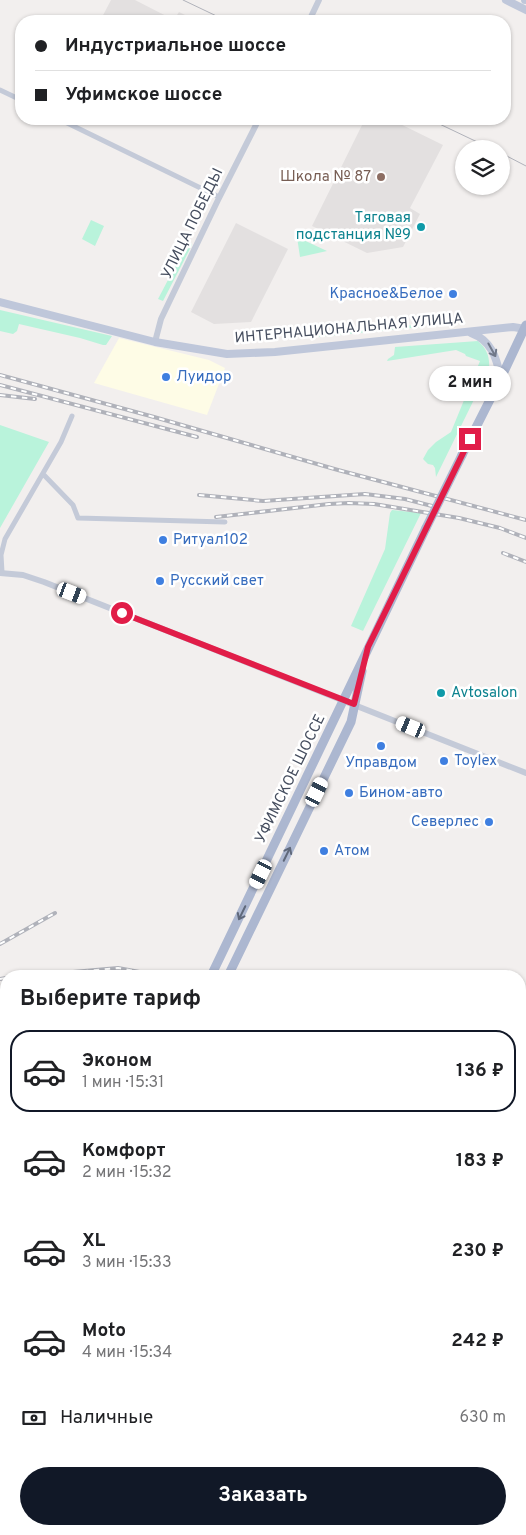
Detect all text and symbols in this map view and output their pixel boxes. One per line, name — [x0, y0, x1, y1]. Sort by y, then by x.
text: Индустриальное шоссе — [65, 34, 286, 58]
text: Уфимское шоссе — [65, 83, 222, 107]
map controls — [455, 140, 510, 195]
button: layers — [455, 140, 510, 195]
street label: УЛИЦА ПОБЕДЫ — [158, 165, 228, 283]
place label: Школа № 87 — [280, 168, 371, 187]
marker: Школа № 87 — [375, 171, 387, 183]
place label: Тяговая подстанция №9 — [296, 209, 411, 245]
marker: Тяговая подстанция №9 — [415, 221, 427, 233]
place label: Красное&Белое — [329, 285, 443, 304]
marker: Красное&Белое — [447, 288, 459, 300]
street label: ИНТЕРНАЦИОНАЛЬНАЯ УЛИЦА — [234, 310, 464, 348]
one-way arrow — [487, 342, 497, 357]
callout: 2 мин — [429, 366, 511, 402]
place label: Луидор — [176, 368, 231, 387]
marker: Луидор — [160, 371, 172, 383]
text: 2 мин — [448, 373, 492, 393]
route end — [459, 428, 481, 450]
place label: Ритуал102 — [173, 531, 248, 550]
marker: Ритуал102 — [157, 534, 169, 546]
place label: Русский свет — [170, 572, 264, 591]
marker: Русский свет — [154, 575, 166, 587]
car — [55, 581, 88, 605]
route start — [111, 602, 133, 624]
place label: Avtosalon — [451, 684, 517, 703]
marker: Avtosalon — [435, 687, 447, 699]
street label: УФИМСКОЕ ШОССЕ — [252, 711, 330, 847]
car — [394, 714, 427, 740]
marker: Управдом — [375, 740, 387, 752]
place label: Toylex — [454, 752, 497, 771]
place label: Управдом — [345, 754, 417, 773]
marker: Toylex — [438, 755, 450, 767]
car — [303, 775, 330, 809]
place label: Бином-авто — [359, 784, 443, 803]
marker: Бином-авто — [343, 787, 355, 799]
place label: Северлес — [411, 813, 479, 832]
marker: Северлес — [483, 816, 495, 828]
place label: Атом — [334, 842, 370, 861]
marker: Атом — [318, 845, 330, 857]
one-way arrow — [283, 847, 292, 862]
car — [247, 857, 274, 891]
one-way arrow — [237, 905, 246, 920]
text: Выберите тариф — [20, 986, 201, 1013]
icon: car — [22, 1049, 67, 1094]
text: Эконом — [82, 1049, 152, 1073]
text: 136 ₽ — [456, 1059, 504, 1083]
text: 1 мин · 15:31 — [82, 1073, 164, 1093]
icon: car — [22, 1139, 67, 1184]
text: Комфорт — [82, 1139, 165, 1163]
text: 183 ₽ — [456, 1149, 504, 1173]
text: 2 мин · 15:32 — [82, 1163, 172, 1183]
icon: car — [22, 1229, 67, 1274]
text: XL — [82, 1229, 105, 1253]
text: 230 ₽ — [452, 1239, 504, 1263]
text: 3 мин · 15:33 — [82, 1253, 172, 1273]
icon: car — [22, 1319, 67, 1364]
text: Moto — [82, 1319, 126, 1343]
text: 242 ₽ — [451, 1329, 504, 1353]
text: 4 мин · 15:34 — [82, 1343, 172, 1363]
icon: cash — [20, 1404, 48, 1432]
text: Наличные — [60, 1406, 153, 1430]
text: 630 m — [459, 1408, 506, 1428]
button: Заказать — [20, 1467, 506, 1525]

